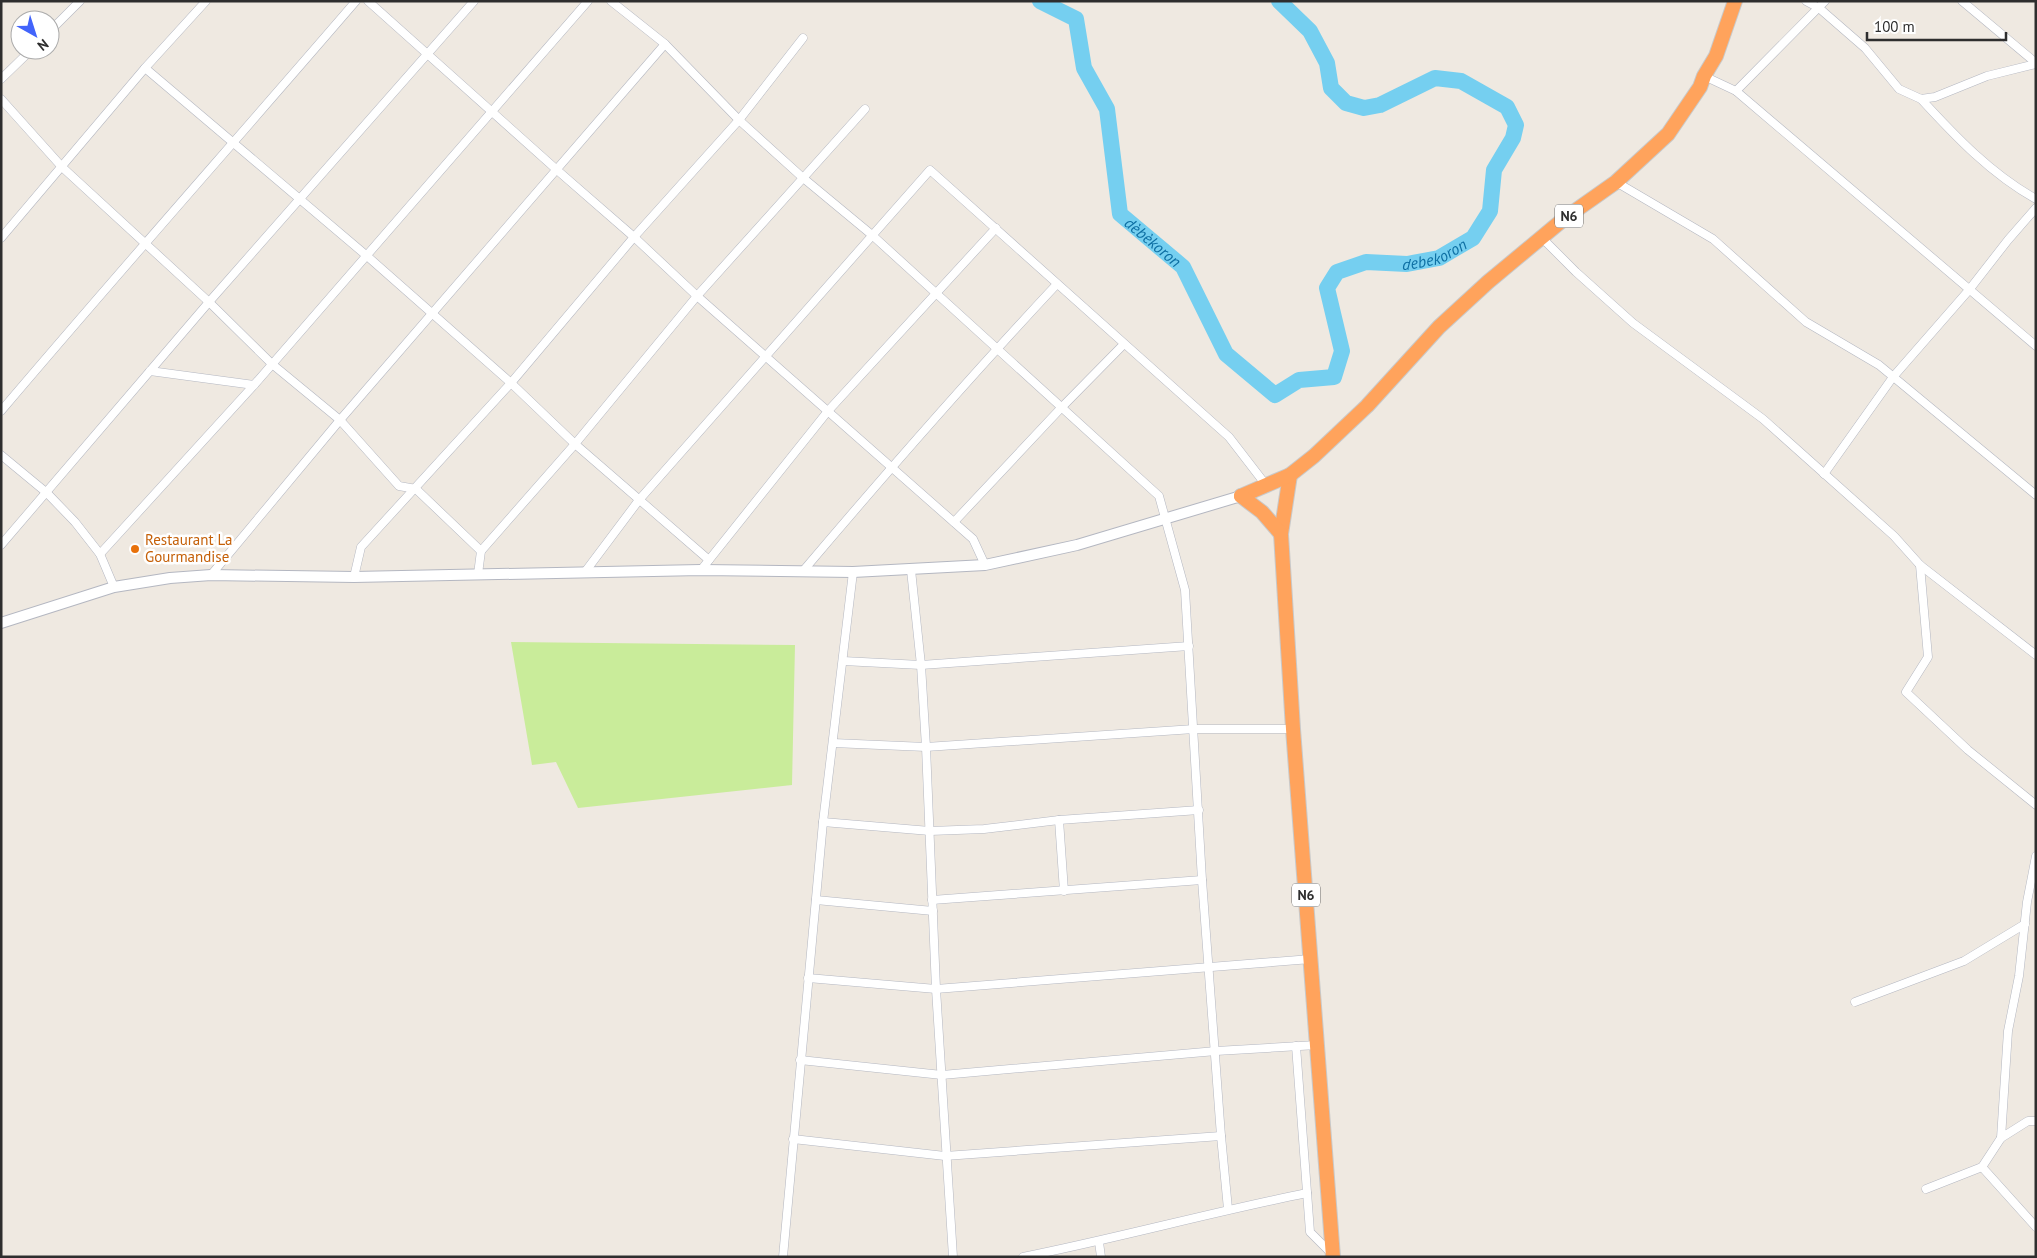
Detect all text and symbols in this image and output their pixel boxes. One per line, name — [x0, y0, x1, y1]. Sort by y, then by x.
north arrow — [10, 10, 60, 60]
scale bar — [1867, 10, 2006, 42]
text: 100 m — [1874, 17, 1915, 36]
text: N — [34, 35, 52, 55]
road number: N6 — [1555, 205, 1583, 228]
water label: dèbèkoron — [1121, 212, 1185, 271]
water label: debekoron — [1402, 234, 1470, 274]
place label: Restaurant La Gourmandise — [145, 530, 232, 566]
marker: Restaurant La Gourmandise — [129, 543, 141, 555]
road number: N6 — [1292, 884, 1320, 906]

